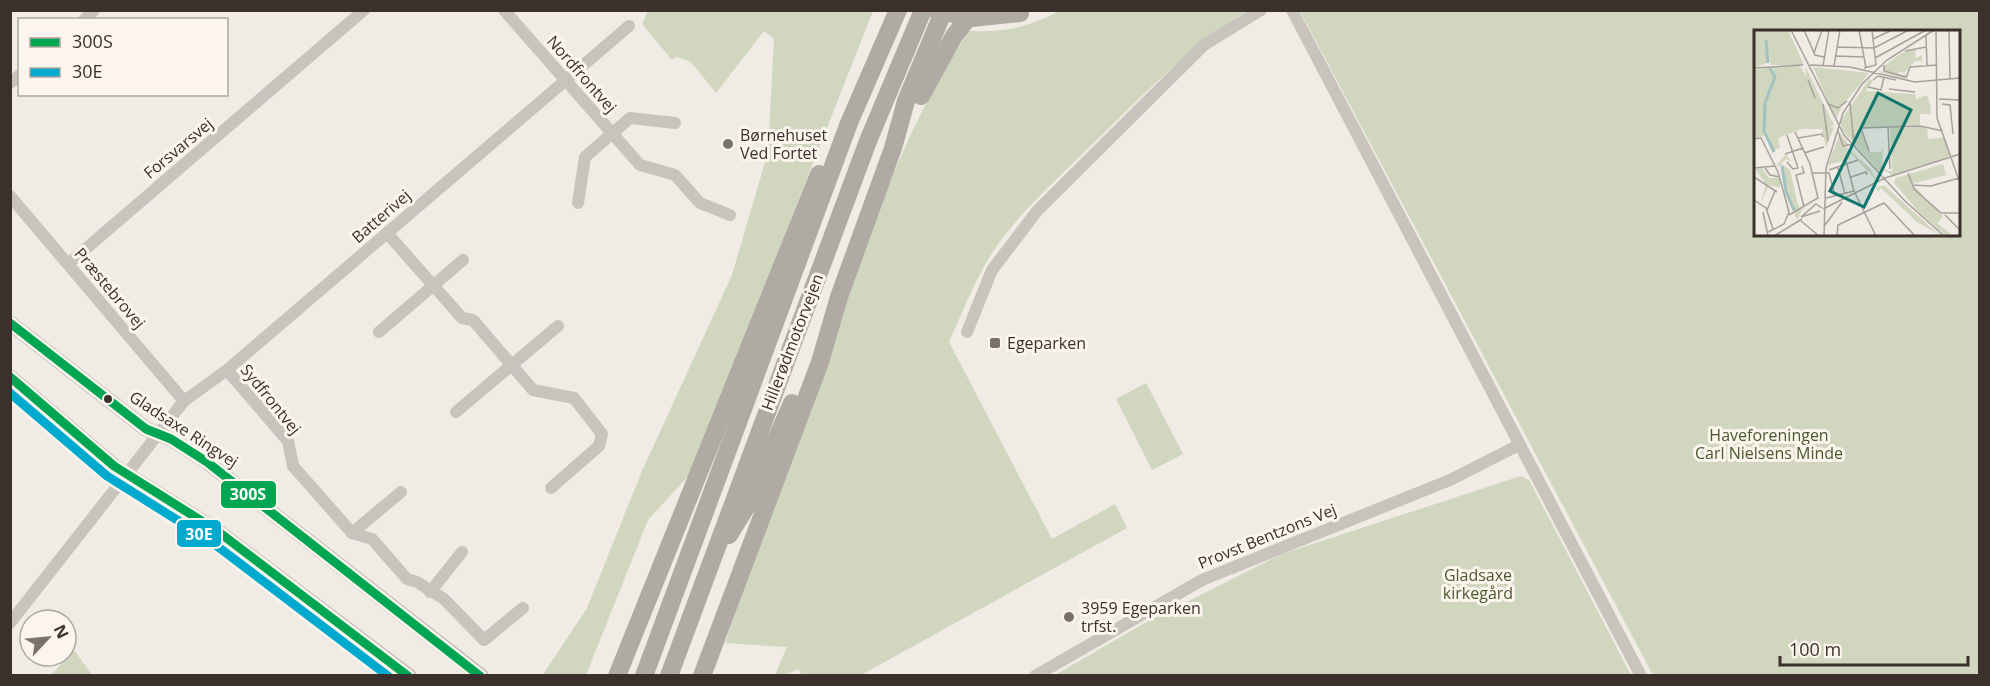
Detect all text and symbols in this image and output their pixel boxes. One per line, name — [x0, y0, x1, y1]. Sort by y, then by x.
legend — [18, 18, 228, 96]
text: 300S — [72, 29, 113, 53]
inset map — [1754, 30, 1960, 236]
street label: Nordfrontvej — [542, 31, 622, 117]
text: 30E — [72, 59, 103, 83]
street label: Forsvarsvej — [139, 113, 217, 183]
place label: Børnehuset Ved Fortet — [740, 124, 828, 164]
marker: Børnehuset Ved Fortet — [721, 137, 735, 151]
street label: Batterivej — [347, 184, 415, 248]
street label: Præstebrovej — [70, 243, 150, 333]
street label: Hillerødmotorvejen — [756, 270, 828, 414]
place label: Egeparken — [1007, 332, 1086, 354]
marker: Egeparken — [988, 336, 1002, 350]
street label: Sydfrontvej — [236, 359, 306, 439]
street label: Gladsaxe Ringvej — [125, 386, 243, 472]
unlabelled marker — [102, 393, 114, 405]
park label: Haveforeningen Carl Nielsens Minde — [1695, 424, 1843, 464]
line badge: 300S — [220, 480, 277, 509]
text: 300S — [230, 483, 266, 505]
street label: Provst Bentzons Vej — [1195, 498, 1339, 574]
line badge: 30E — [176, 519, 222, 548]
text: 30E — [185, 523, 213, 545]
park label: Gladsaxe kirkegård — [1443, 564, 1513, 604]
place label: 3959 Egeparken trfst. — [1081, 597, 1201, 637]
north arrow — [18, 608, 78, 668]
marker: 3959 Egeparken trfst. — [1062, 610, 1076, 624]
text: N — [49, 621, 74, 642]
scale bar — [1780, 629, 1968, 667]
text: 100 m — [1789, 637, 1841, 661]

